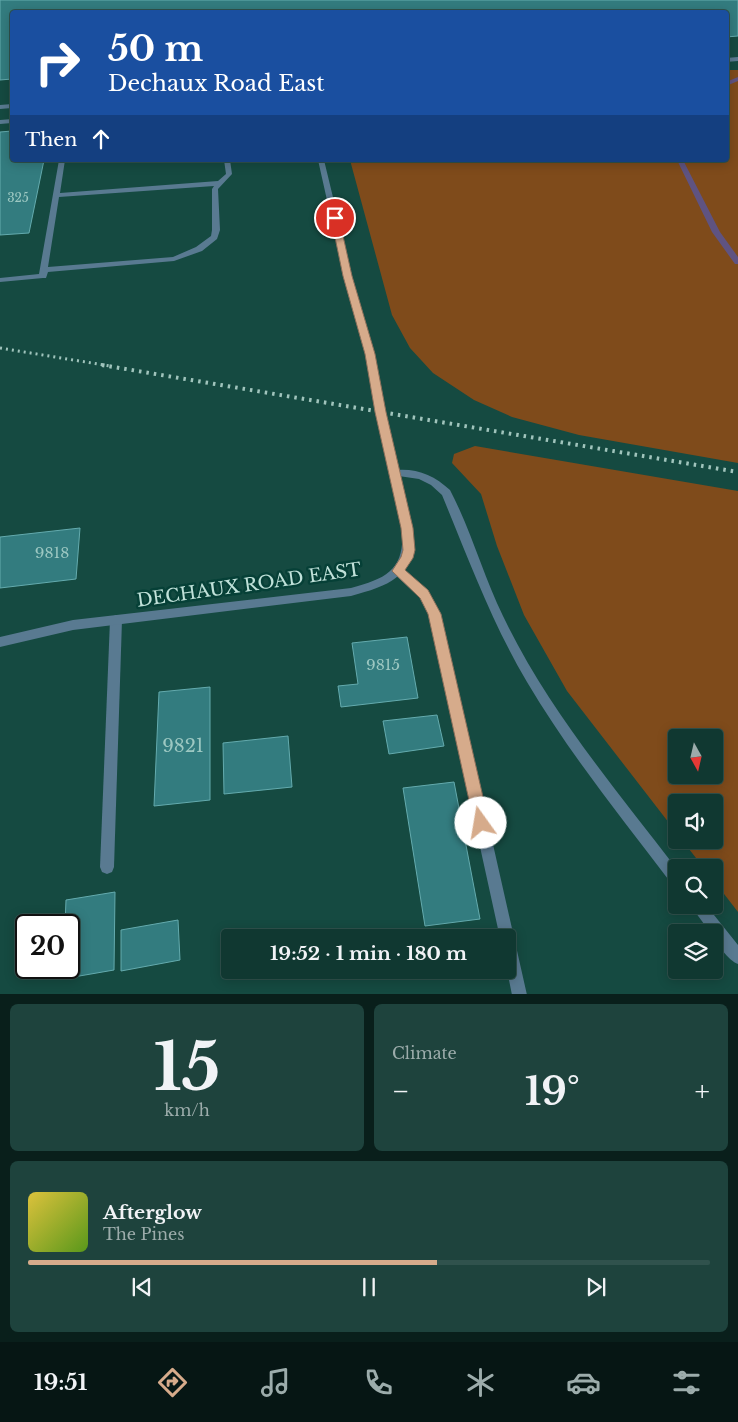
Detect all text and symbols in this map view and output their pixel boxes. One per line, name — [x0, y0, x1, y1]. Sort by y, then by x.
text: 50 m — [108, 27, 203, 70]
icon: right — [25, 30, 90, 95]
text: Dechaux Road East — [108, 70, 325, 97]
icon: ahead — [87, 125, 115, 153]
text: Then — [25, 128, 77, 151]
house number: 325 — [7, 190, 29, 205]
pin — [314, 197, 356, 239]
icon: arrive — [321, 204, 349, 232]
house number: 9818 — [35, 543, 69, 562]
street label: DECHAUX ROAD EAST — [135, 558, 363, 612]
house number: 9815 — [366, 655, 400, 674]
north arrow — [668, 729, 722, 784]
map controls — [668, 729, 723, 979]
house number: 9821 — [162, 735, 204, 757]
button: sound — [668, 794, 723, 849]
position arrow — [454, 796, 506, 848]
button: search — [668, 859, 723, 914]
speed limit sign: 20 — [15, 914, 80, 979]
button: layers — [668, 924, 723, 979]
text: 19:52 · 1 min · 180 m — [270, 942, 467, 965]
text: 15 — [153, 1027, 221, 1108]
text: Climate — [392, 1043, 457, 1063]
text: 19° — [525, 1068, 580, 1115]
text: − — [392, 1074, 410, 1109]
text: + — [695, 1074, 710, 1109]
text: km/h — [164, 1100, 210, 1120]
text: Afterglow — [103, 1201, 202, 1224]
text: The Pines — [103, 1224, 185, 1244]
icon: previous — [128, 1273, 156, 1301]
icon: pause — [355, 1273, 383, 1301]
icon: next — [582, 1273, 610, 1301]
icon: directions — [155, 1365, 190, 1400]
icon: music — [258, 1365, 293, 1400]
icon: phone — [361, 1365, 396, 1400]
icon: climate — [463, 1365, 498, 1400]
icon: car — [566, 1365, 601, 1400]
icon: filters — [669, 1365, 704, 1400]
text: 19:51 — [34, 1369, 87, 1396]

